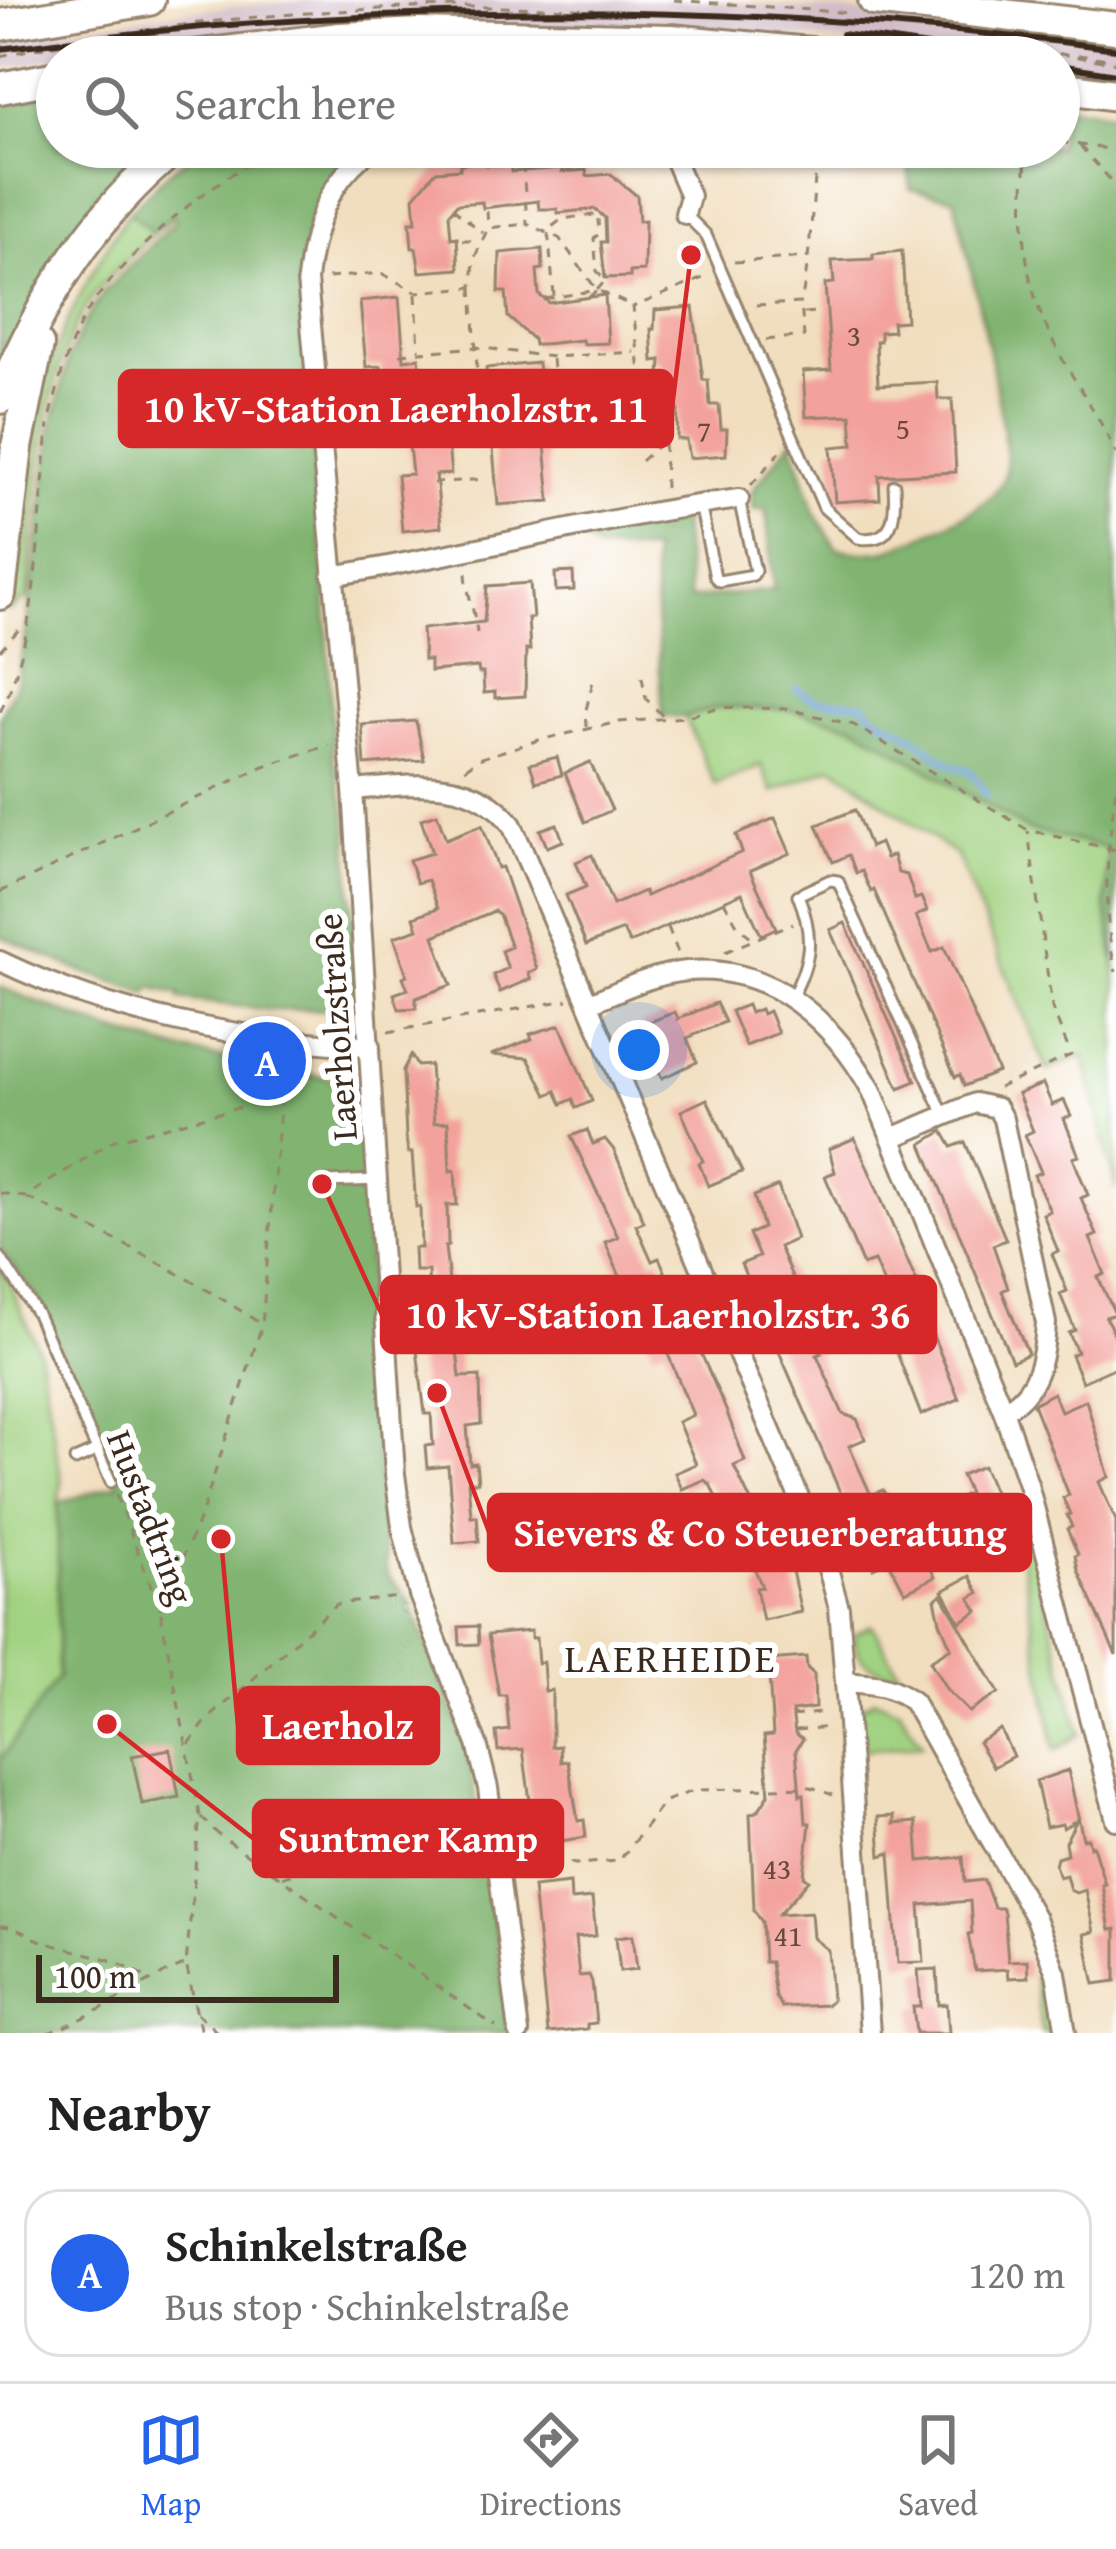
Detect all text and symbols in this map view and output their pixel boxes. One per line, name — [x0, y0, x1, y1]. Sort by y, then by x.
search box — [36, 36, 1080, 168]
icon: search — [78, 69, 144, 135]
text: Search here — [174, 70, 396, 135]
house number: 3 — [847, 313, 861, 357]
callout: 10 kV-Station Laerholzstr. 11 — [120, 371, 672, 446]
text: 10 kV-Station Laerholzstr. 11 — [144, 379, 648, 436]
house number: 5 — [896, 406, 910, 450]
house number: 7 — [697, 408, 711, 452]
street label: Laerholzstraße — [301, 912, 370, 1142]
pin: A — [228, 1016, 306, 1106]
your location — [609, 1020, 669, 1080]
callout: 10 kV-Station Laerholzstr. 36 — [382, 1277, 935, 1352]
text: 10 kV-Station Laerholzstr. 36 — [406, 1285, 910, 1342]
street label: Hustadtring — [94, 1422, 209, 1612]
callout: Sievers & Co Steuerberatung — [489, 1495, 1030, 1570]
text: Sievers & Co Steuerberatung — [513, 1503, 1007, 1560]
district label: LAERHEIDE — [565, 1629, 777, 1686]
callout: Laerholz — [238, 1688, 438, 1763]
text: Laerholz — [262, 1696, 414, 1753]
callout: Suntmer Kamp — [254, 1801, 562, 1876]
text: Suntmer Kamp — [278, 1809, 538, 1866]
house number: 43 — [763, 1846, 791, 1890]
house number: 41 — [774, 1913, 802, 1957]
scale bar — [36, 1949, 339, 2002]
text: 100 m — [54, 1952, 136, 2000]
text: Nearby — [48, 2074, 211, 2149]
text: Schinkelstraße — [165, 2212, 468, 2277]
text: A — [78, 2245, 102, 2302]
text: 120 m — [968, 2245, 1065, 2302]
text: Bus stop · Schinkelstraße — [165, 2277, 569, 2334]
tab: Map — [138, 2407, 204, 2527]
tab: Directions — [480, 2407, 622, 2527]
tab: Saved — [898, 2407, 978, 2527]

